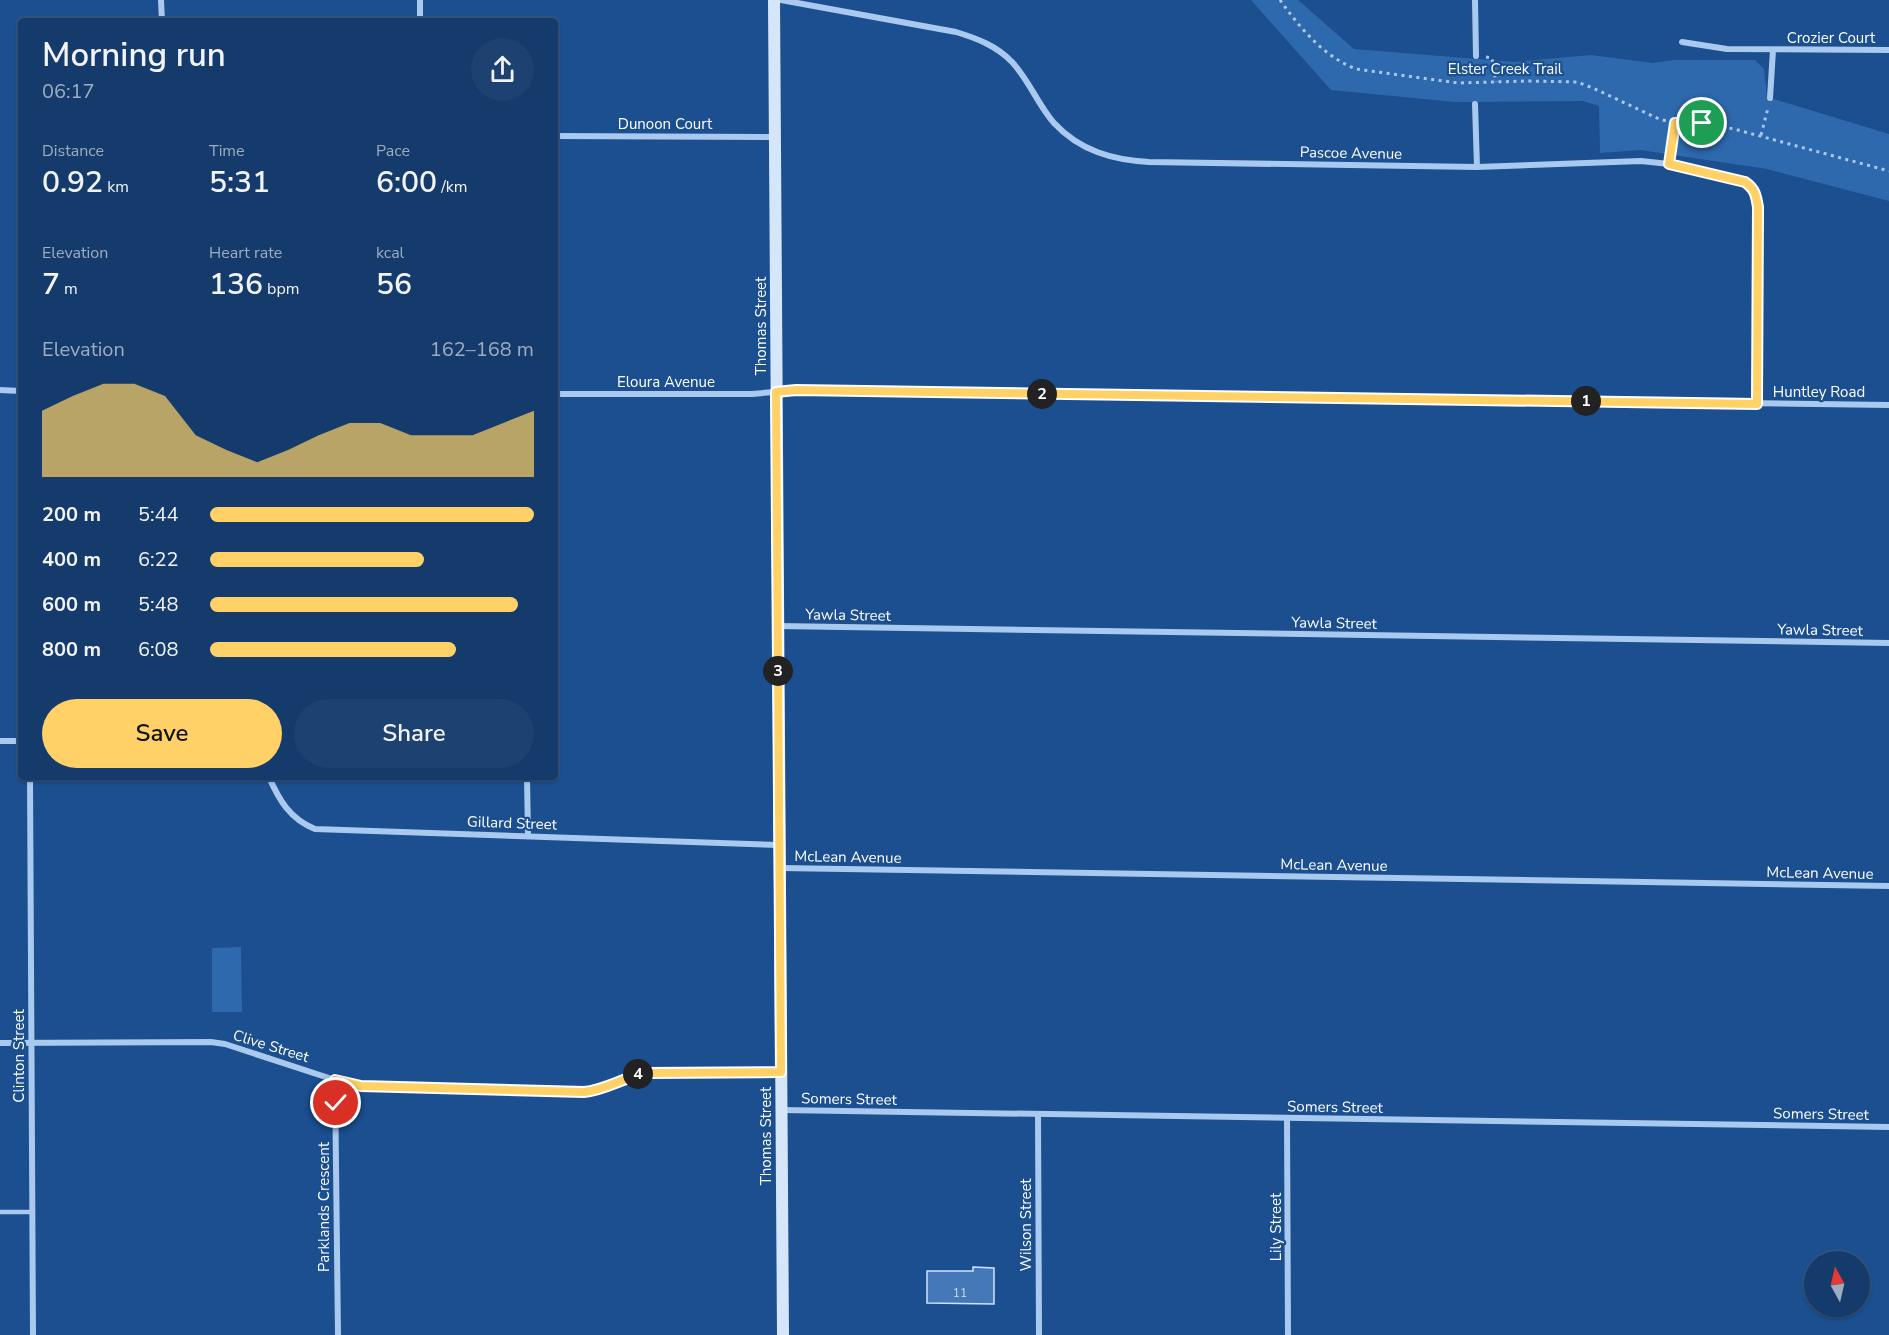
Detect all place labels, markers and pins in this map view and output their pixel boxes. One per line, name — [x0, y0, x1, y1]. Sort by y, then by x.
pin — [1676, 97, 1727, 148]
pin: 2 — [1027, 379, 1057, 409]
pin: 1 — [1571, 386, 1601, 416]
pin: 3 — [763, 656, 793, 686]
pin: 4 — [623, 1059, 653, 1089]
pin — [310, 1077, 361, 1128]

